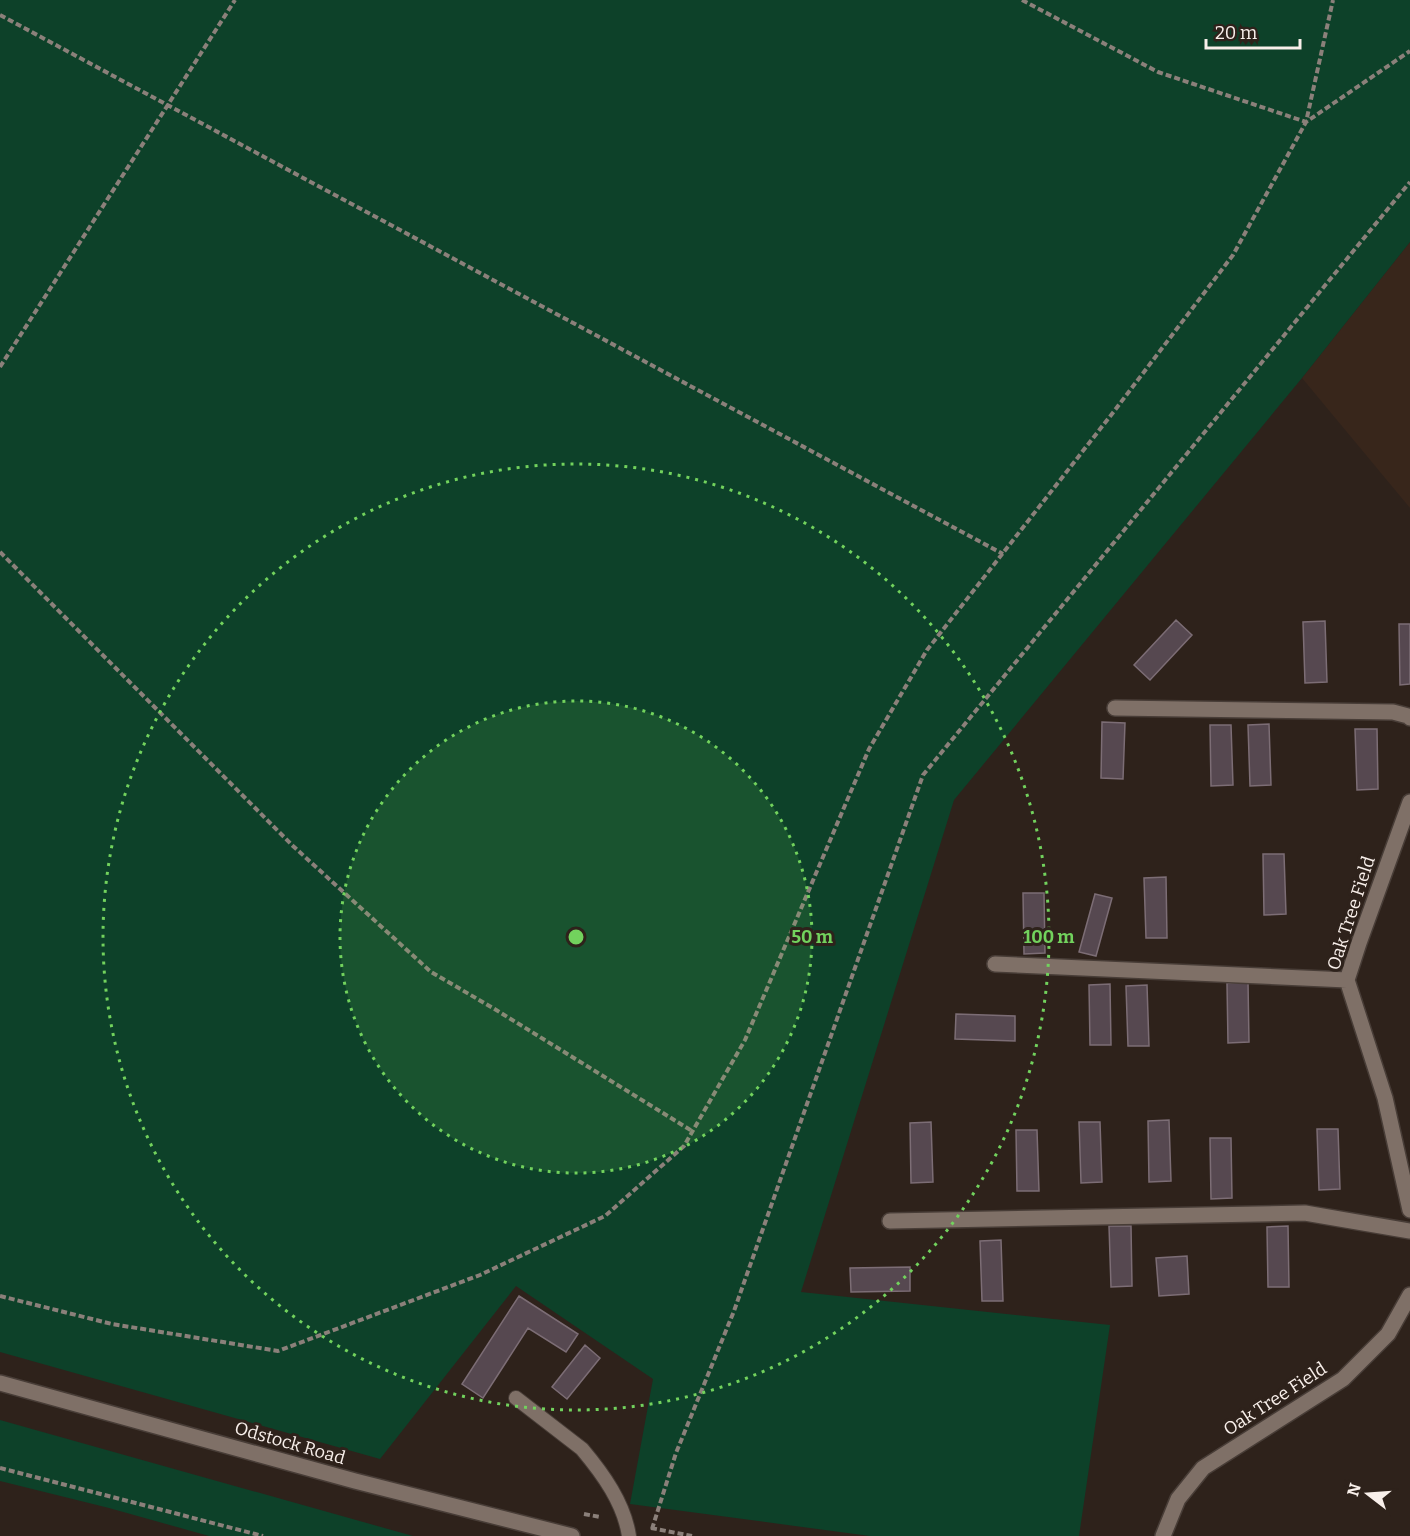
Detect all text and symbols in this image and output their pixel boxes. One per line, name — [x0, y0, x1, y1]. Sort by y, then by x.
scale bar — [1206, 12, 1300, 50]
text: 20 m — [1215, 22, 1257, 44]
street label: Oak Tree Field — [1322, 853, 1380, 973]
text: 50 m — [791, 926, 833, 948]
text: 100 m — [1023, 926, 1075, 948]
centre of rings — [566, 927, 586, 947]
street label: Oak Tree Field — [1219, 1357, 1331, 1440]
street label: Odstock Road — [232, 1417, 348, 1469]
north arrow — [1338, 1464, 1398, 1524]
text: N — [1343, 1481, 1365, 1498]

